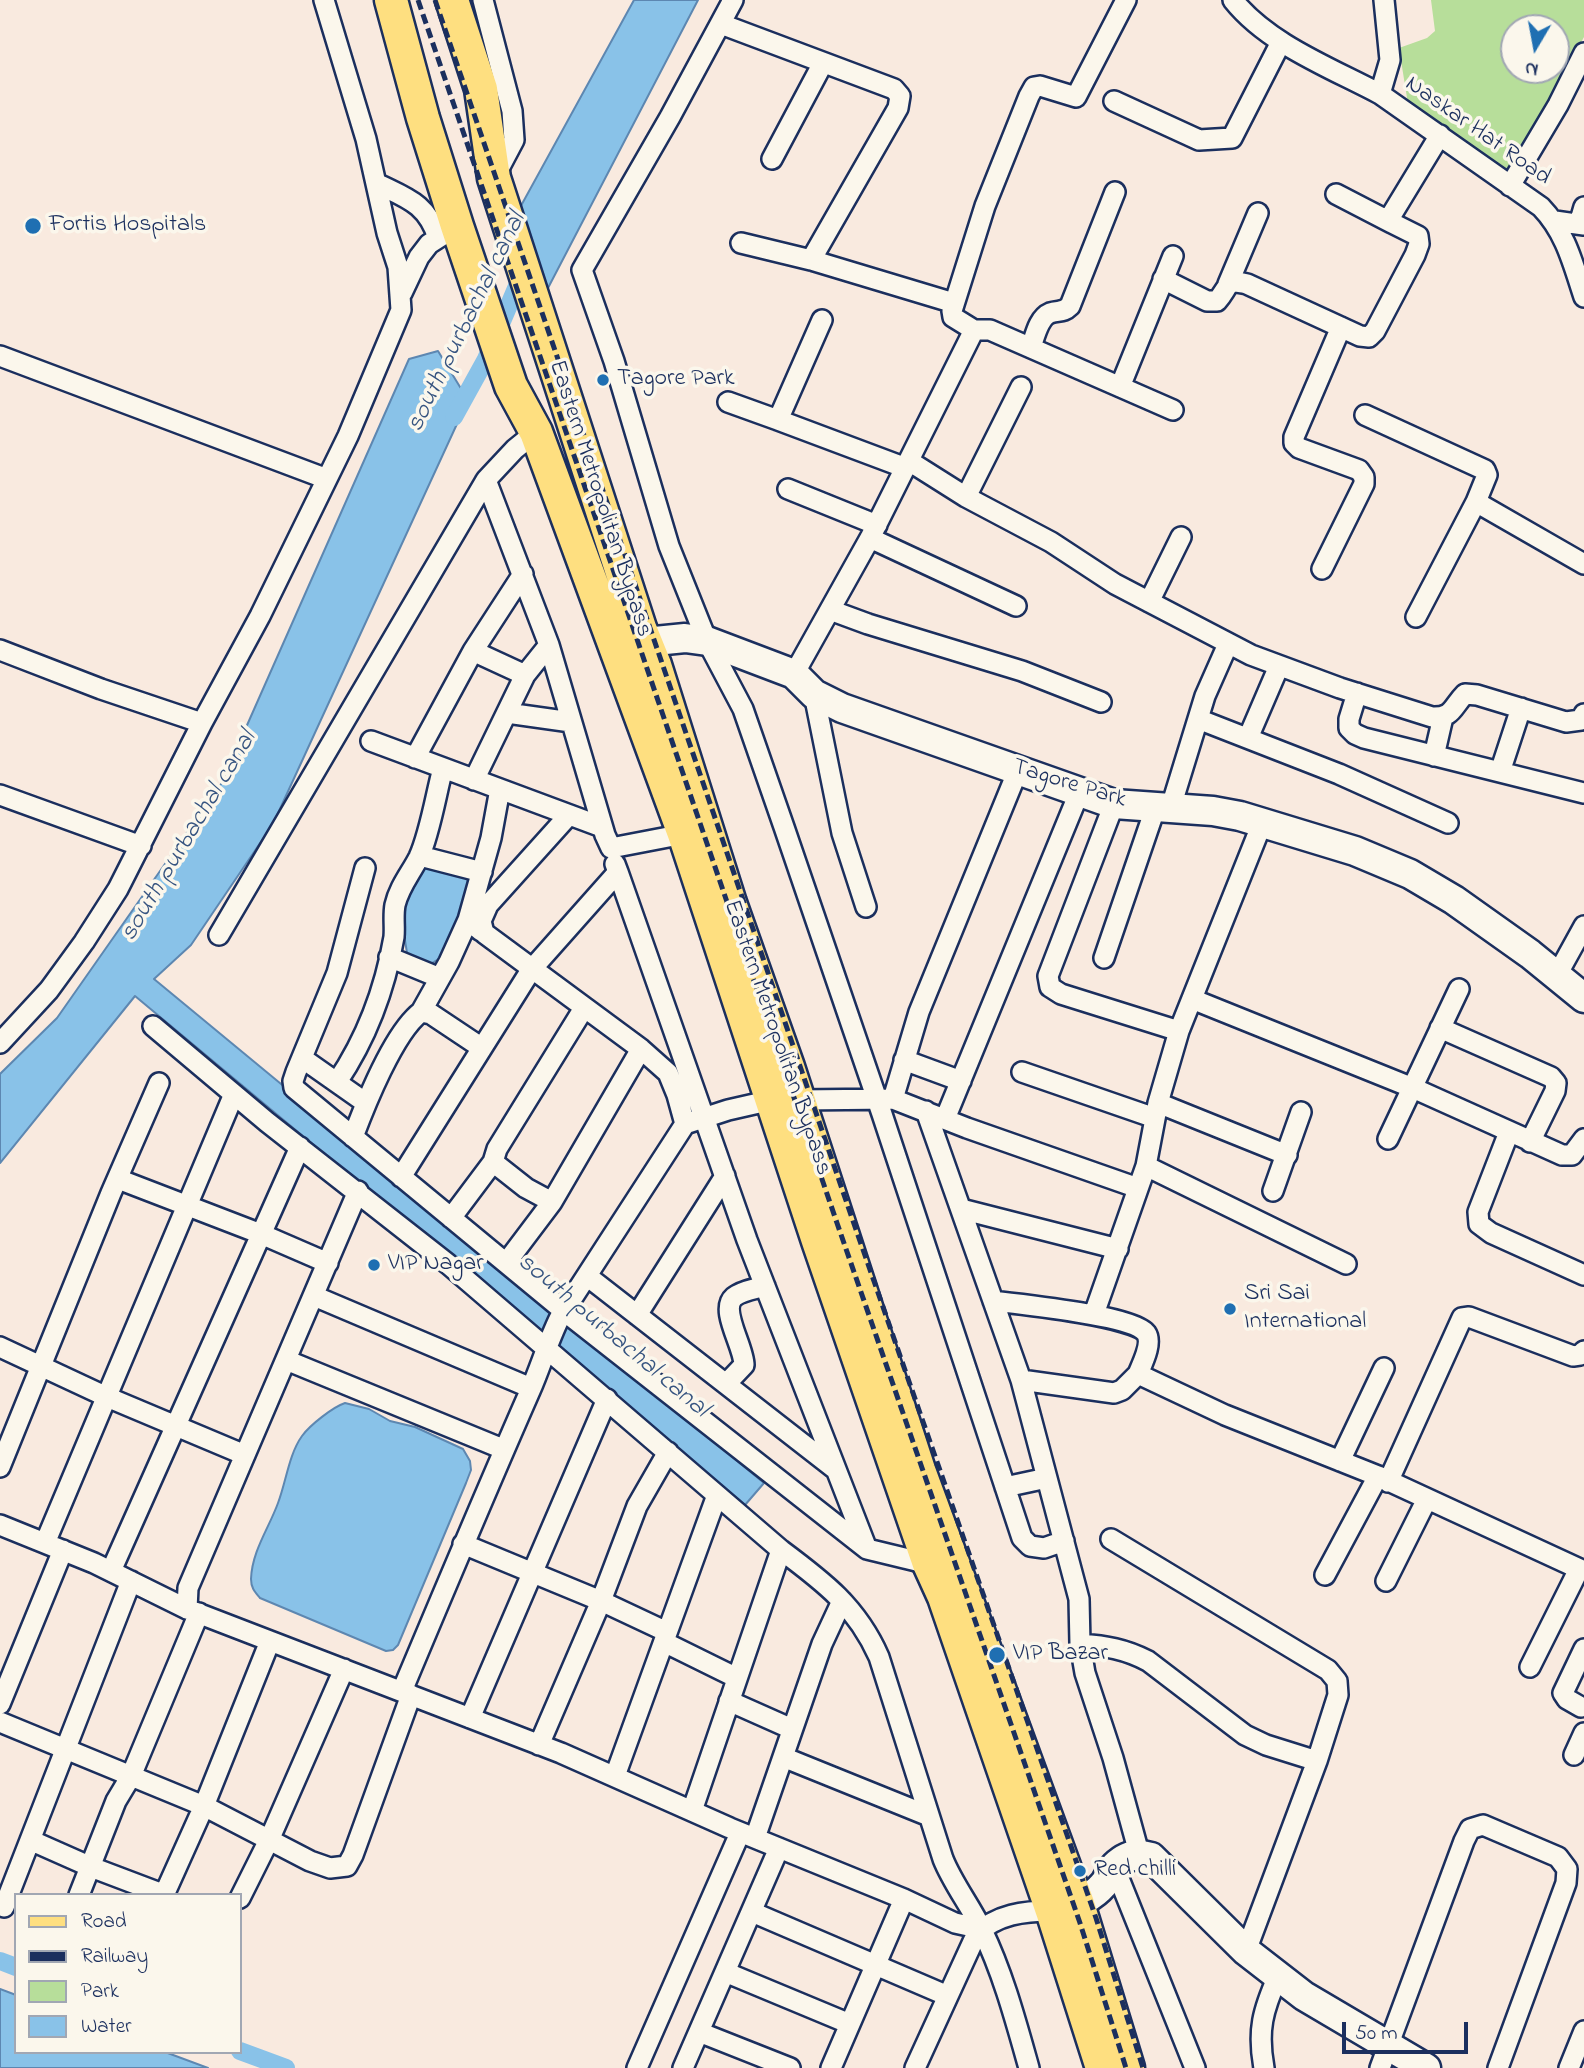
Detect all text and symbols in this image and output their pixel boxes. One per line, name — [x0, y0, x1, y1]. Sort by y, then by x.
north arrow — [1500, 14, 1570, 84]
text: N — [1523, 54, 1540, 83]
street label: Naskar Hat Road — [1399, 71, 1555, 193]
water label: south purbachal canal — [401, 209, 535, 437]
place label: Fortis Hospitals — [49, 212, 206, 240]
marker: Fortis Hospitals — [23, 216, 43, 236]
street label: Eastern Metropolitan Bypass — [541, 357, 657, 641]
place label: Tagore Park — [617, 366, 735, 394]
marker: Tagore Park — [595, 372, 611, 388]
water label: south purbachal canal — [115, 726, 265, 948]
street label: Tagore Park — [1009, 754, 1129, 816]
street label: Eastern Metropolitan Bypass — [715, 897, 837, 1179]
water label: south purbachal canal — [510, 1248, 714, 1426]
place label: VIP Nagar — [388, 1251, 484, 1279]
marker: VIP Nagar — [366, 1257, 382, 1273]
place label: Sri Sai International — [1244, 1281, 1366, 1337]
marker: Sri Sai International — [1222, 1301, 1238, 1317]
place label: VIP Bazar — [1013, 1641, 1108, 1669]
marker: VIP Bazar — [987, 1645, 1007, 1665]
place label: Red chilli — [1094, 1857, 1176, 1885]
marker: Red chilli — [1072, 1863, 1088, 1879]
legend — [14, 1893, 242, 2054]
text: Road — [81, 1907, 127, 1937]
text: Railway — [81, 1942, 148, 1972]
text: Park — [81, 1977, 119, 2007]
scale bar — [1346, 2008, 1472, 2052]
text: Water — [81, 2012, 132, 2042]
text: 50 m — [1355, 2019, 1398, 2049]

